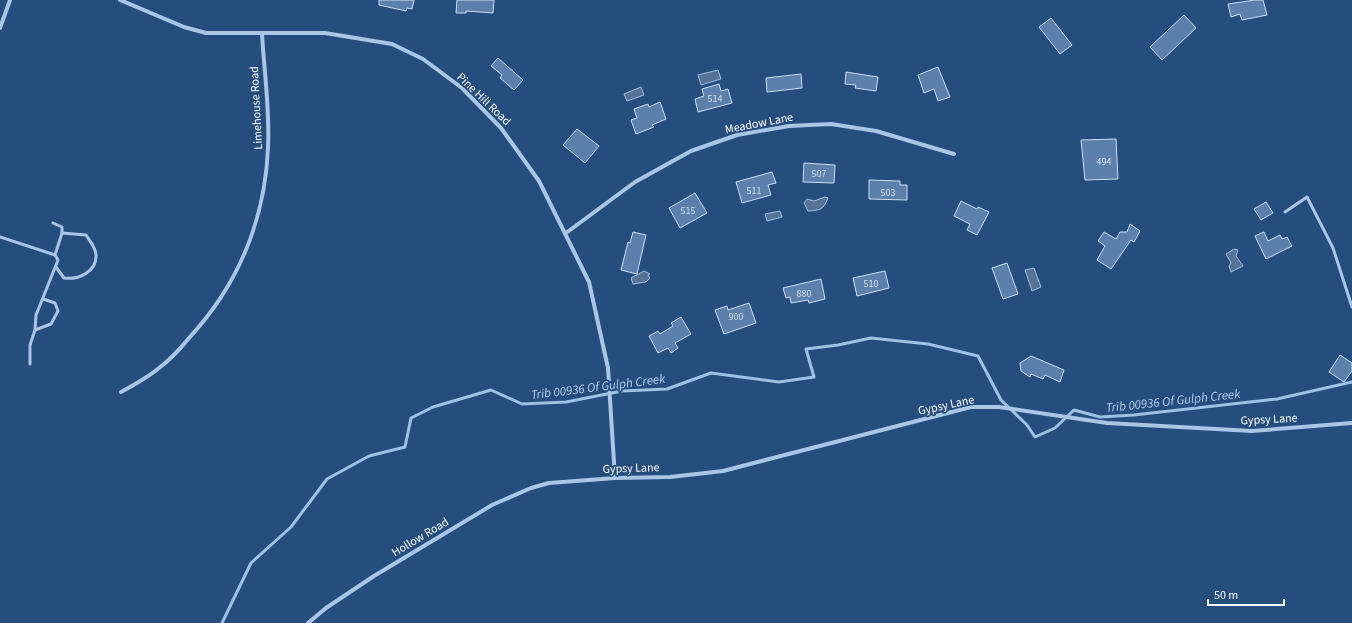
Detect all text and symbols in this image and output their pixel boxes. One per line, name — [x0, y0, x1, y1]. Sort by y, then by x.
street label: Limehouse Road — [246, 66, 267, 150]
street label: Pine Hill Road — [453, 69, 515, 130]
house number: 514 — [708, 92, 722, 106]
street label: Meadow Lane — [724, 109, 795, 138]
house number: 494 — [1097, 155, 1111, 169]
house number: 507 — [812, 167, 826, 181]
house number: 511 — [747, 184, 761, 198]
house number: 503 — [881, 186, 895, 200]
house number: 515 — [681, 204, 695, 218]
house number: 510 — [864, 277, 878, 291]
house number: 880 — [797, 287, 811, 301]
house number: 900 — [729, 310, 743, 324]
water label: Trib 00936 Of Gulph Creek — [530, 370, 667, 404]
water label: Trib 00936 Of Gulph Creek — [1105, 385, 1242, 417]
street label: Gypsy Lane — [916, 391, 976, 420]
street label: Gypsy Lane — [1240, 410, 1298, 429]
street label: Gypsy Lane — [602, 459, 660, 478]
street label: Hollow Road — [389, 514, 452, 561]
scale bar — [1208, 581, 1284, 607]
text: 50 m — [1214, 587, 1238, 604]

